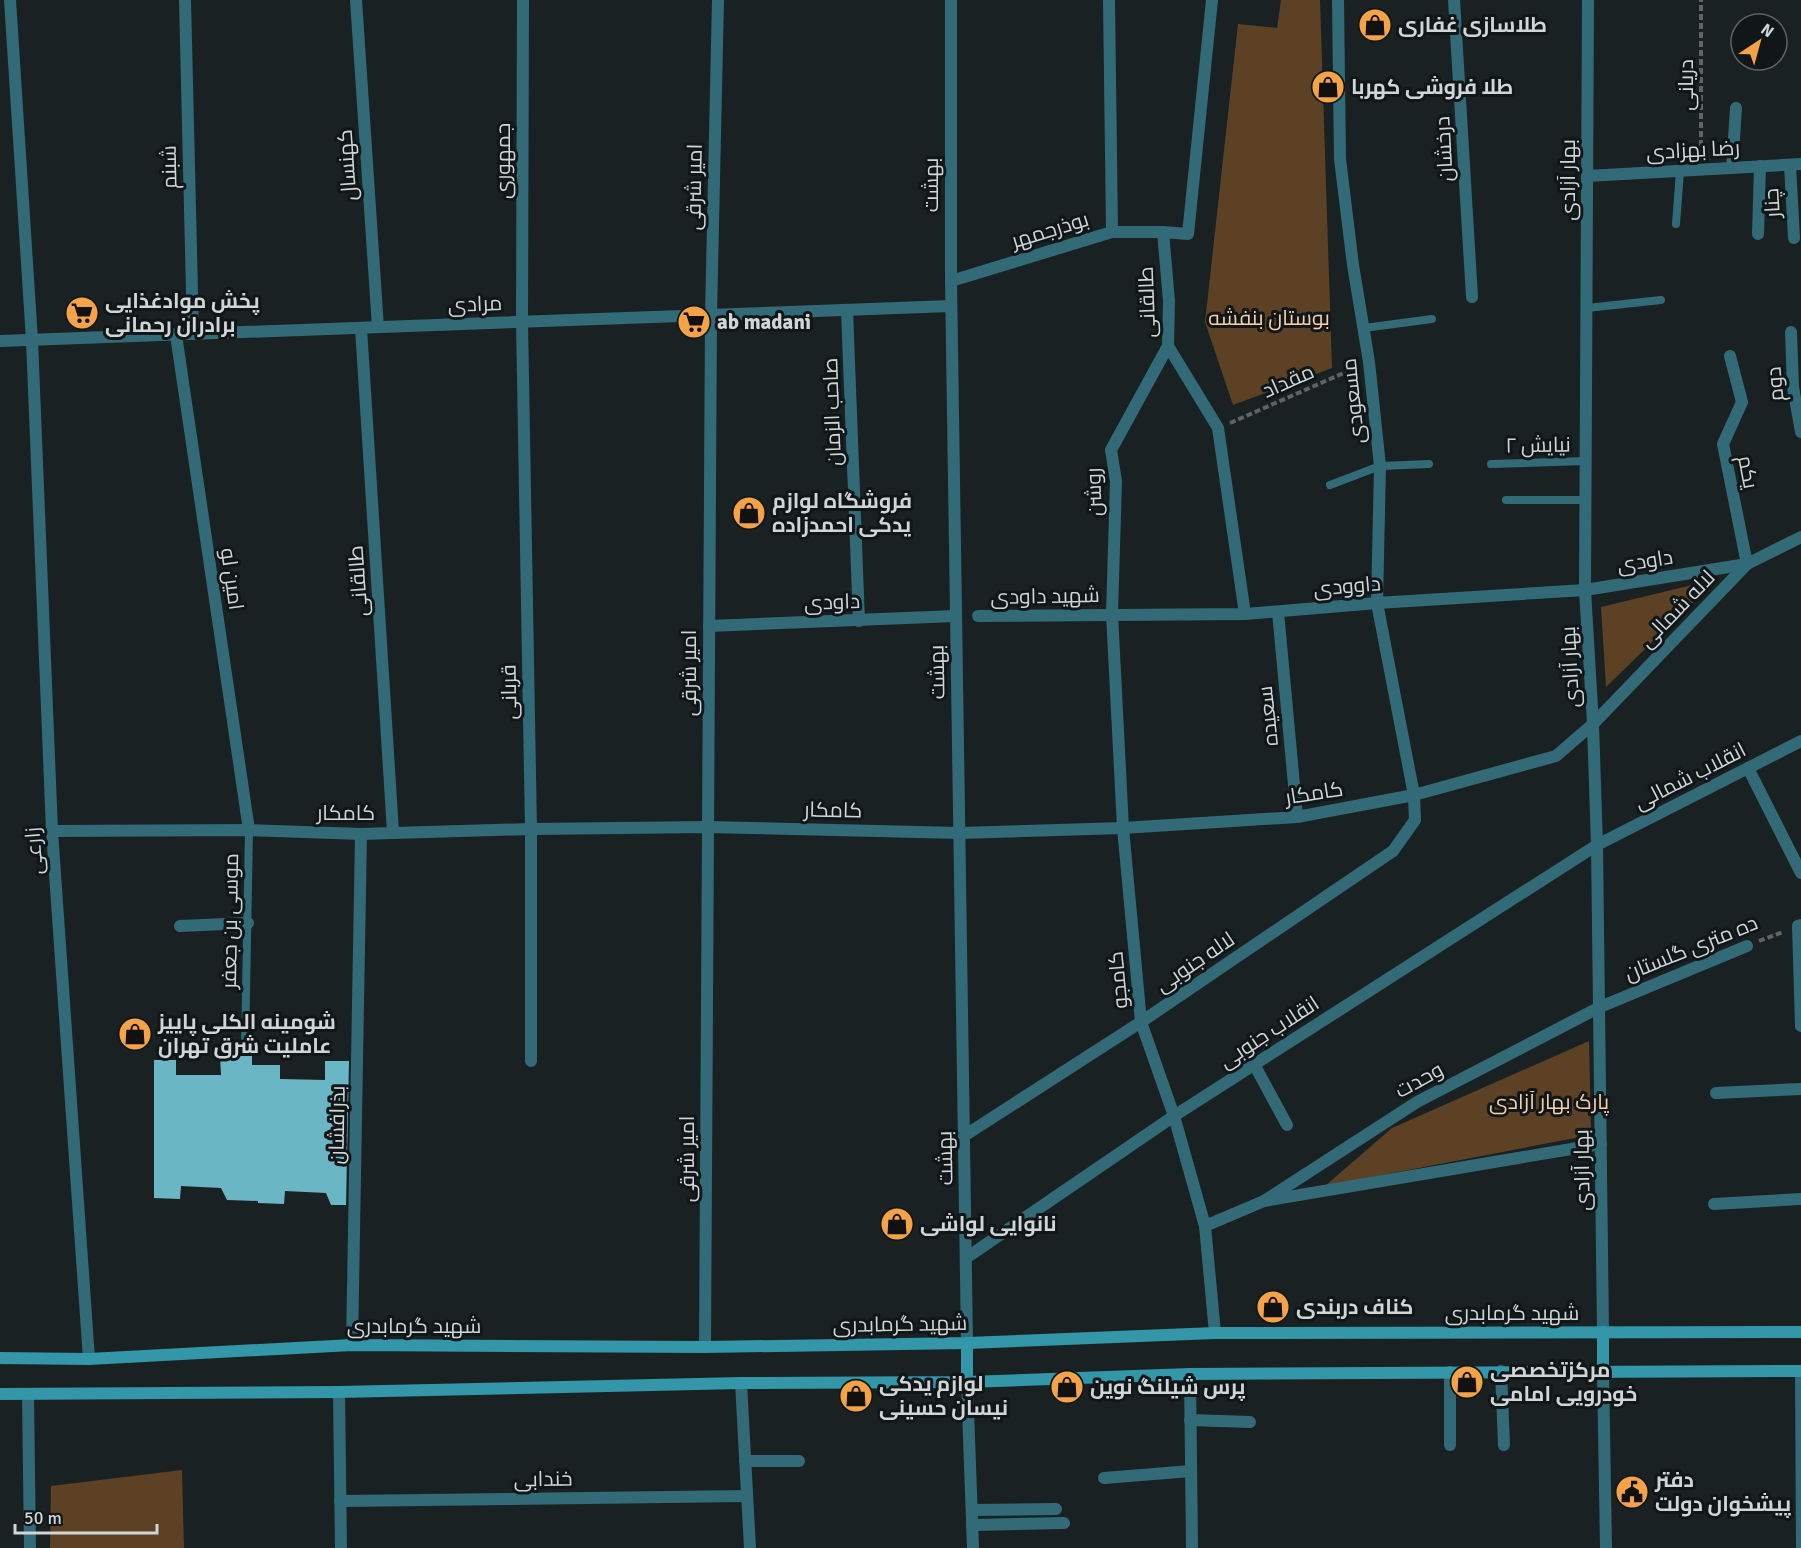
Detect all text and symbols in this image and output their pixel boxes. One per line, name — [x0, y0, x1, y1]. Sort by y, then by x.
shop icon: طلاسازی غفاری — [1357, 7, 1393, 43]
place label: طلاسازی غفاری — [1398, 12, 1547, 38]
north arrow — [1729, 12, 1789, 72]
text: N — [1757, 19, 1778, 42]
street label: دریانی — [1673, 59, 1699, 111]
shop icon: طلا فروشی کهربا — [1310, 69, 1346, 105]
place label: طلا فروشی کهربا — [1351, 74, 1513, 100]
street label: درخشان — [1429, 116, 1459, 182]
street label: جمهوری — [490, 123, 516, 199]
street label: کهنسال — [332, 128, 362, 202]
street label: رضا بهزادی — [1645, 135, 1741, 165]
street label: بهار آزادی — [1555, 139, 1581, 221]
street label: امیر شرقی — [680, 143, 708, 231]
street label: شبنم — [156, 145, 183, 189]
street label: بهشت — [918, 158, 944, 212]
street label: چنار — [1758, 188, 1787, 219]
street label: بوذرجمهر — [1007, 206, 1092, 254]
street label: طالقانی — [1133, 266, 1161, 338]
place label: پخش موادغذایی برادران رحمانی — [105, 288, 260, 338]
street label: مرادی — [447, 290, 503, 318]
supermarket icon: پخش موادغذایی برادران رحمانی — [64, 295, 100, 331]
supermarket icon: ab madani — [676, 304, 712, 340]
park label: بوستان بنفشه — [1208, 305, 1330, 331]
place label: ab madani — [717, 309, 811, 335]
street label: صاحب الزمان — [817, 357, 847, 467]
street label: مسعودی — [1336, 357, 1370, 445]
street label: مقداد — [1258, 358, 1318, 404]
street label: دوم — [1761, 365, 1790, 402]
street label: نیایش ۲ — [1505, 431, 1571, 459]
street label: یکم — [1731, 453, 1764, 491]
street label: روشن — [1080, 467, 1108, 517]
place label: فروشگاه لوازم یدکی احمدزاده — [772, 488, 912, 538]
shop icon: فروشگاه لوازم یدکی احمدزاده — [731, 495, 767, 531]
street label: داودی — [1615, 544, 1675, 578]
street label: طالقانی — [343, 545, 373, 617]
street label: امین لو — [215, 546, 249, 612]
street label: لاله شمالی — [1634, 565, 1720, 653]
street label: داوودی — [1312, 570, 1382, 602]
street label: شهید داودی — [990, 582, 1100, 610]
street label: داودی — [803, 588, 861, 616]
street label: بهار آزادی — [1555, 626, 1585, 708]
street label: امیر شرقی — [676, 630, 702, 716]
street label: بهشت — [924, 644, 950, 700]
street label: قربانی — [496, 664, 522, 720]
street label: سعیده — [1252, 685, 1284, 747]
street label: انقلاب شمالی — [1630, 737, 1750, 815]
street label: کامکار — [1282, 776, 1345, 811]
street label: کامکار — [803, 796, 862, 824]
street label: کامکار — [316, 800, 375, 826]
street label: زارعی — [19, 826, 49, 876]
street label: موسی بن جعفر — [216, 853, 244, 990]
street label: ده متری گلستان — [1621, 909, 1761, 987]
street label: لاله جنوبی — [1150, 926, 1240, 998]
street label: کامجو — [1103, 950, 1133, 1010]
street label: انقلاب جنوبی — [1214, 990, 1324, 1074]
place label: شومینه الکلی پاییز عاملیت شرق تهران — [157, 1009, 336, 1059]
shop icon: شومینه الکلی پاییز عاملیت شرق تهران — [117, 1016, 153, 1052]
street label: وحدت — [1390, 1056, 1448, 1104]
street label: بذرافشان — [323, 1085, 351, 1165]
park label: پارک بهار آزادی — [1489, 1089, 1609, 1116]
street label: امیر شرقی — [674, 1116, 700, 1202]
street label: بهار آزادی — [1568, 1129, 1596, 1211]
street label: بهشت — [932, 1130, 958, 1186]
shop icon: نانوایی لواشی — [879, 1206, 915, 1242]
place label: نانوایی لواشی — [920, 1211, 1057, 1237]
shop icon: کناف دربندی — [1255, 1289, 1291, 1325]
place label: کناف دربندی — [1296, 1294, 1413, 1320]
street label: شهید گرمابدری — [1445, 1300, 1579, 1326]
street label: شهید گرمابدری — [832, 1310, 968, 1338]
street label: شهید گرمابدری — [347, 1313, 481, 1339]
place label: مرکزتخصصی خودرویی امامی — [1490, 1357, 1638, 1407]
shop icon: مرکزتخصصی خودرویی امامی — [1449, 1364, 1485, 1400]
shop icon: پرس شیلنگ نوین — [1049, 1369, 1085, 1405]
place label: لوازم یدکی نیسان حسینی — [879, 1371, 1008, 1421]
place label: پرس شیلنگ نوین — [1090, 1374, 1246, 1402]
shop icon: لوازم یدکی نیسان حسینی — [838, 1378, 874, 1414]
street label: خندابی — [513, 1465, 573, 1493]
place label: دفتر پیشخوان دولت — [1654, 1467, 1791, 1519]
public building icon: دفتر پیشخوان دولت — [1614, 1474, 1650, 1510]
scale bar — [15, 1497, 158, 1535]
text: 50 m — [24, 1507, 62, 1529]

